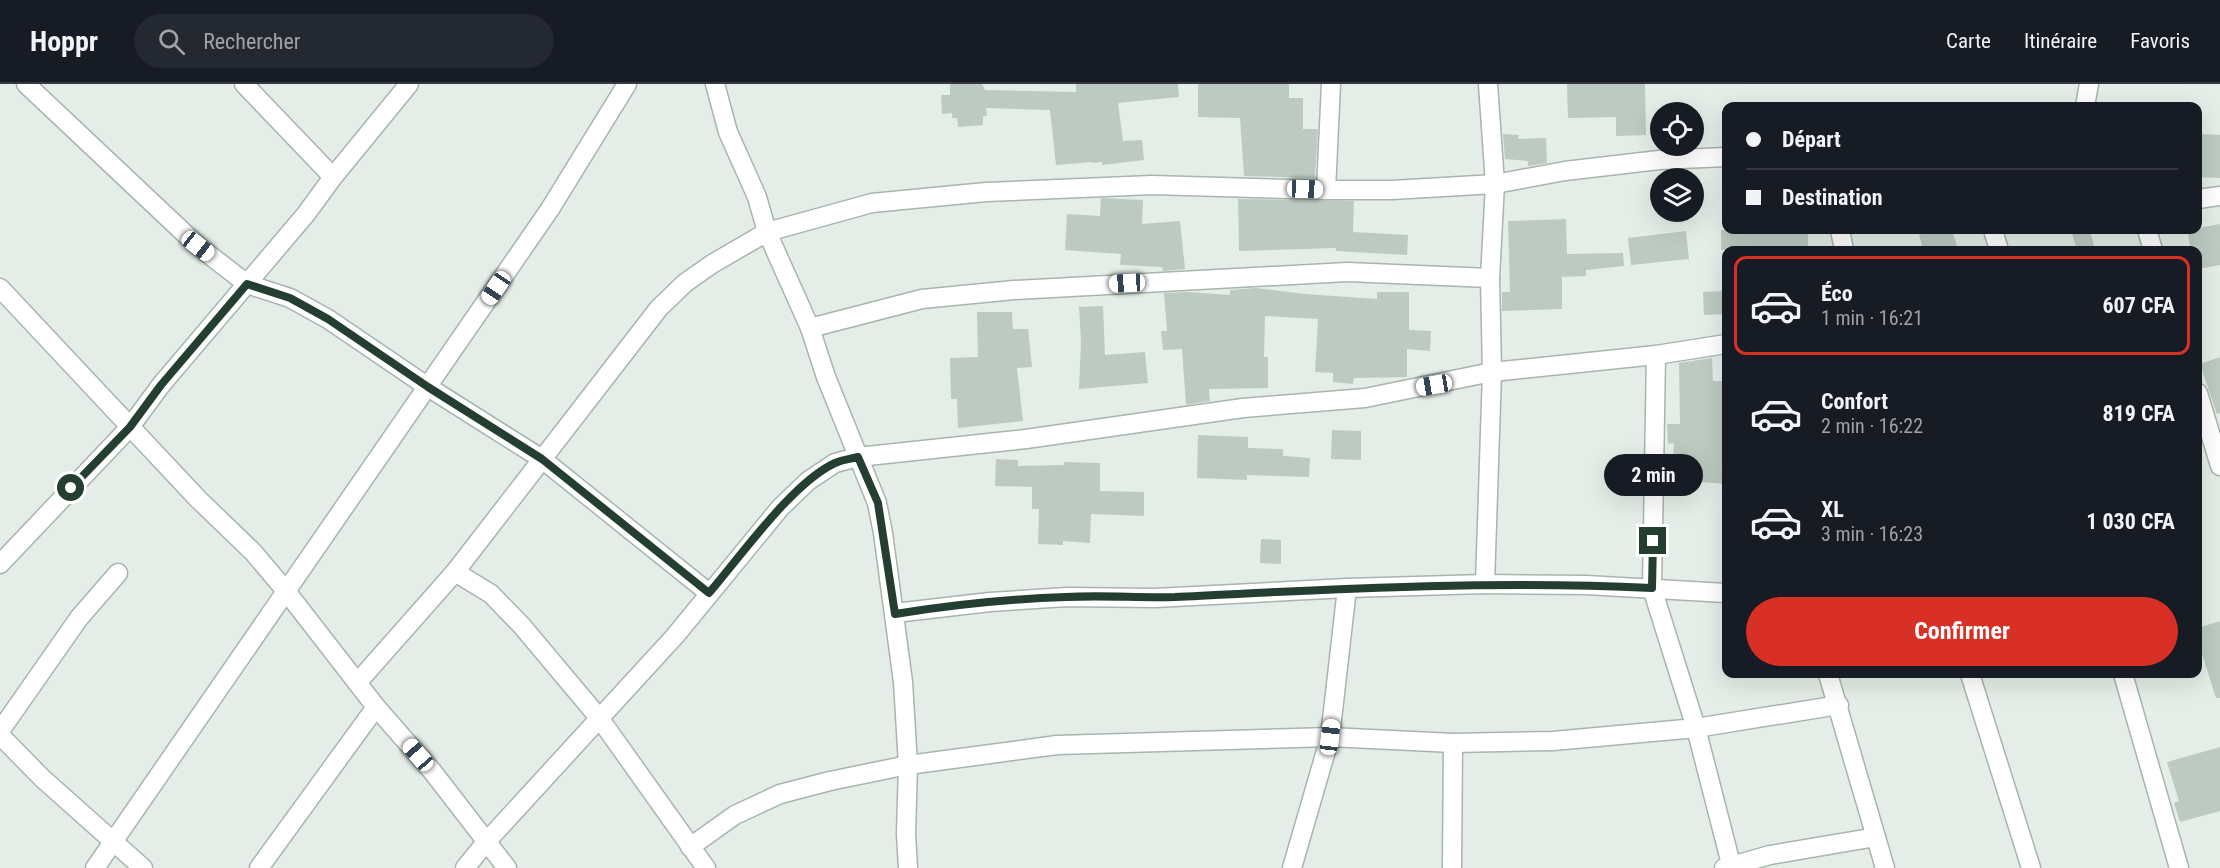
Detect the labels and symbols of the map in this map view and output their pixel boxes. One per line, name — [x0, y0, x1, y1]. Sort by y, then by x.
car — [1287, 179, 1323, 199]
car — [178, 228, 218, 264]
car — [478, 268, 514, 308]
car — [1109, 273, 1145, 293]
car — [1415, 373, 1453, 397]
callout: 2 min — [1604, 454, 1702, 496]
route start — [57, 474, 84, 501]
route end — [1639, 527, 1666, 554]
car — [1319, 718, 1341, 756]
car — [399, 736, 437, 774]

